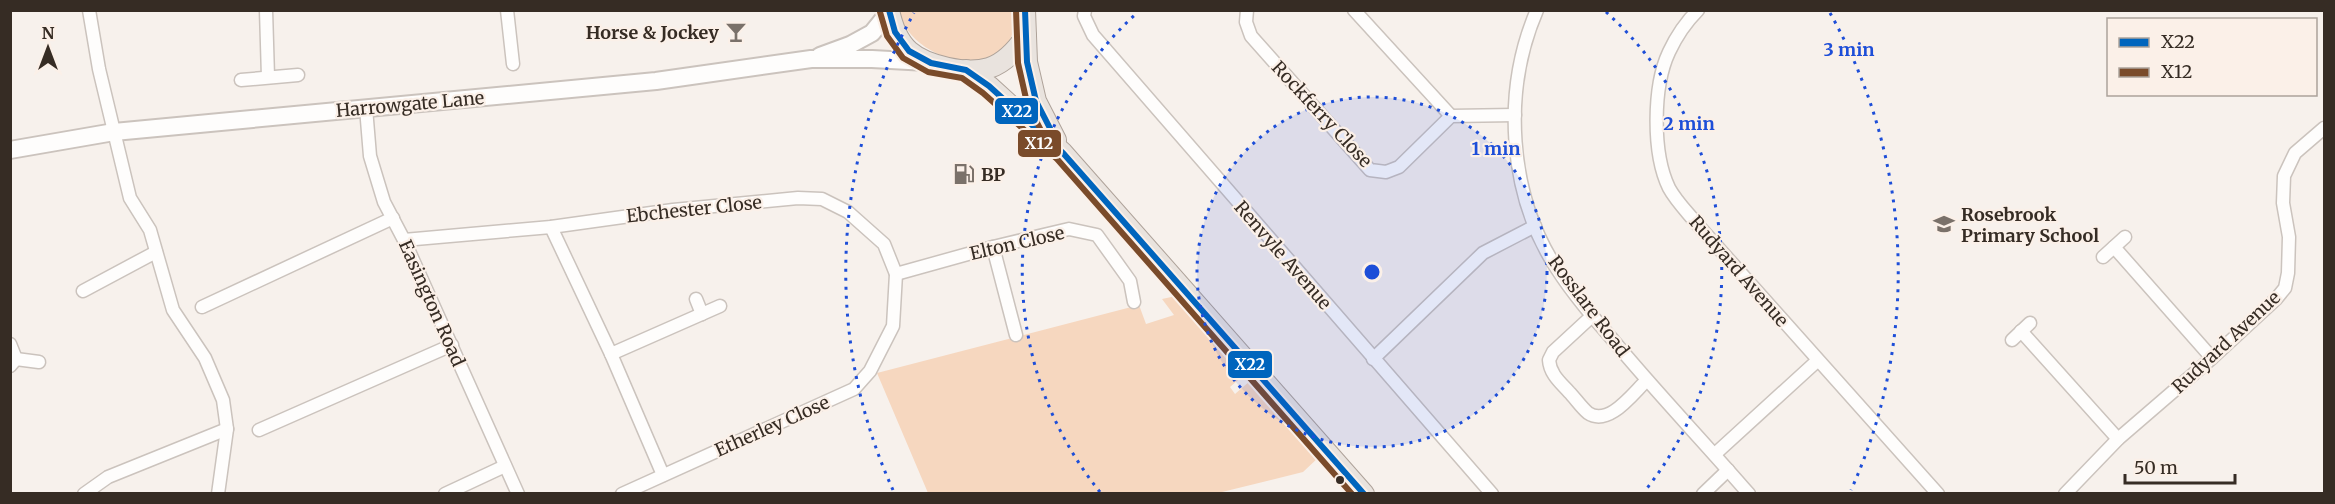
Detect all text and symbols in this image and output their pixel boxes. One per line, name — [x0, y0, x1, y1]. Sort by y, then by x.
north arrow — [18, 18, 78, 78]
legend — [2107, 18, 2317, 96]
bar icon: Horse & Jockey — [724, 20, 748, 44]
place label: Horse & Jockey — [586, 21, 719, 44]
text: N — [42, 23, 55, 43]
text: X22 — [2161, 30, 2195, 53]
text: 3 min — [1824, 38, 1874, 61]
street label: Rockferry Close — [1267, 56, 1377, 172]
text: X12 — [2161, 60, 2193, 83]
street label: Harrowgate Lane — [335, 86, 485, 122]
line badge: X22 — [994, 97, 1039, 125]
text: X22 — [1002, 101, 1032, 121]
text: 2 min — [1663, 112, 1715, 135]
line badge: X12 — [1017, 129, 1062, 158]
text: X12 — [1025, 133, 1053, 153]
text: 1 min — [1471, 137, 1521, 160]
fuel station icon: BP — [952, 162, 976, 186]
place label: BP — [981, 163, 1005, 186]
street label: Ebchester Close — [625, 190, 763, 228]
street label: Renvyle Avenue — [1229, 196, 1337, 314]
place label: Rosebrook Primary School — [1961, 203, 2099, 247]
street label: Rudyard Avenue — [1684, 211, 1794, 331]
school or university icon: Rosebrook Primary School — [1932, 212, 1956, 236]
street label: Elton Close — [967, 221, 1067, 265]
street label: Easington Road — [394, 236, 470, 370]
street label: Rosslare Road — [1544, 251, 1635, 361]
centre of rings — [1362, 262, 1382, 282]
street label: Rudyard Avenue — [2167, 286, 2285, 398]
line badge: X22 — [1227, 350, 1273, 379]
text: X22 — [1235, 354, 1265, 374]
street label: Etherley Close — [711, 391, 833, 461]
scale bar — [2125, 447, 2234, 485]
text: 50 m — [2134, 456, 2178, 479]
unlabelled marker — [1334, 474, 1346, 486]

